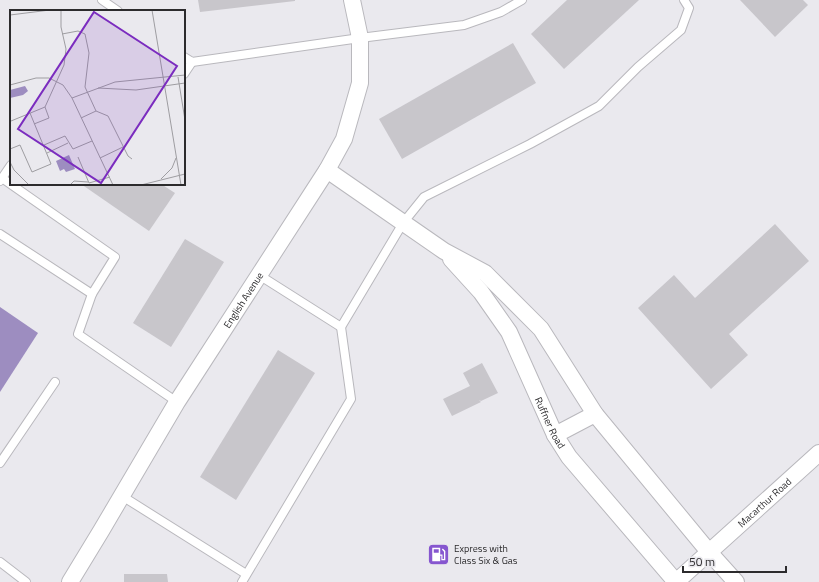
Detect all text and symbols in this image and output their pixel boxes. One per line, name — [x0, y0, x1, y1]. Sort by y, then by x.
inset map — [10, 10, 185, 185]
street label: English Avenue — [220, 269, 267, 331]
street label: Ruffner Road — [531, 395, 569, 452]
street label: Macarthur Road — [734, 474, 795, 531]
fuel station icon: Express with Class Six & Gas — [425, 541, 451, 567]
place label: Express with Class Six & Gas — [454, 541, 518, 568]
scale bar — [683, 548, 786, 574]
text: 50 m — [689, 552, 715, 571]

